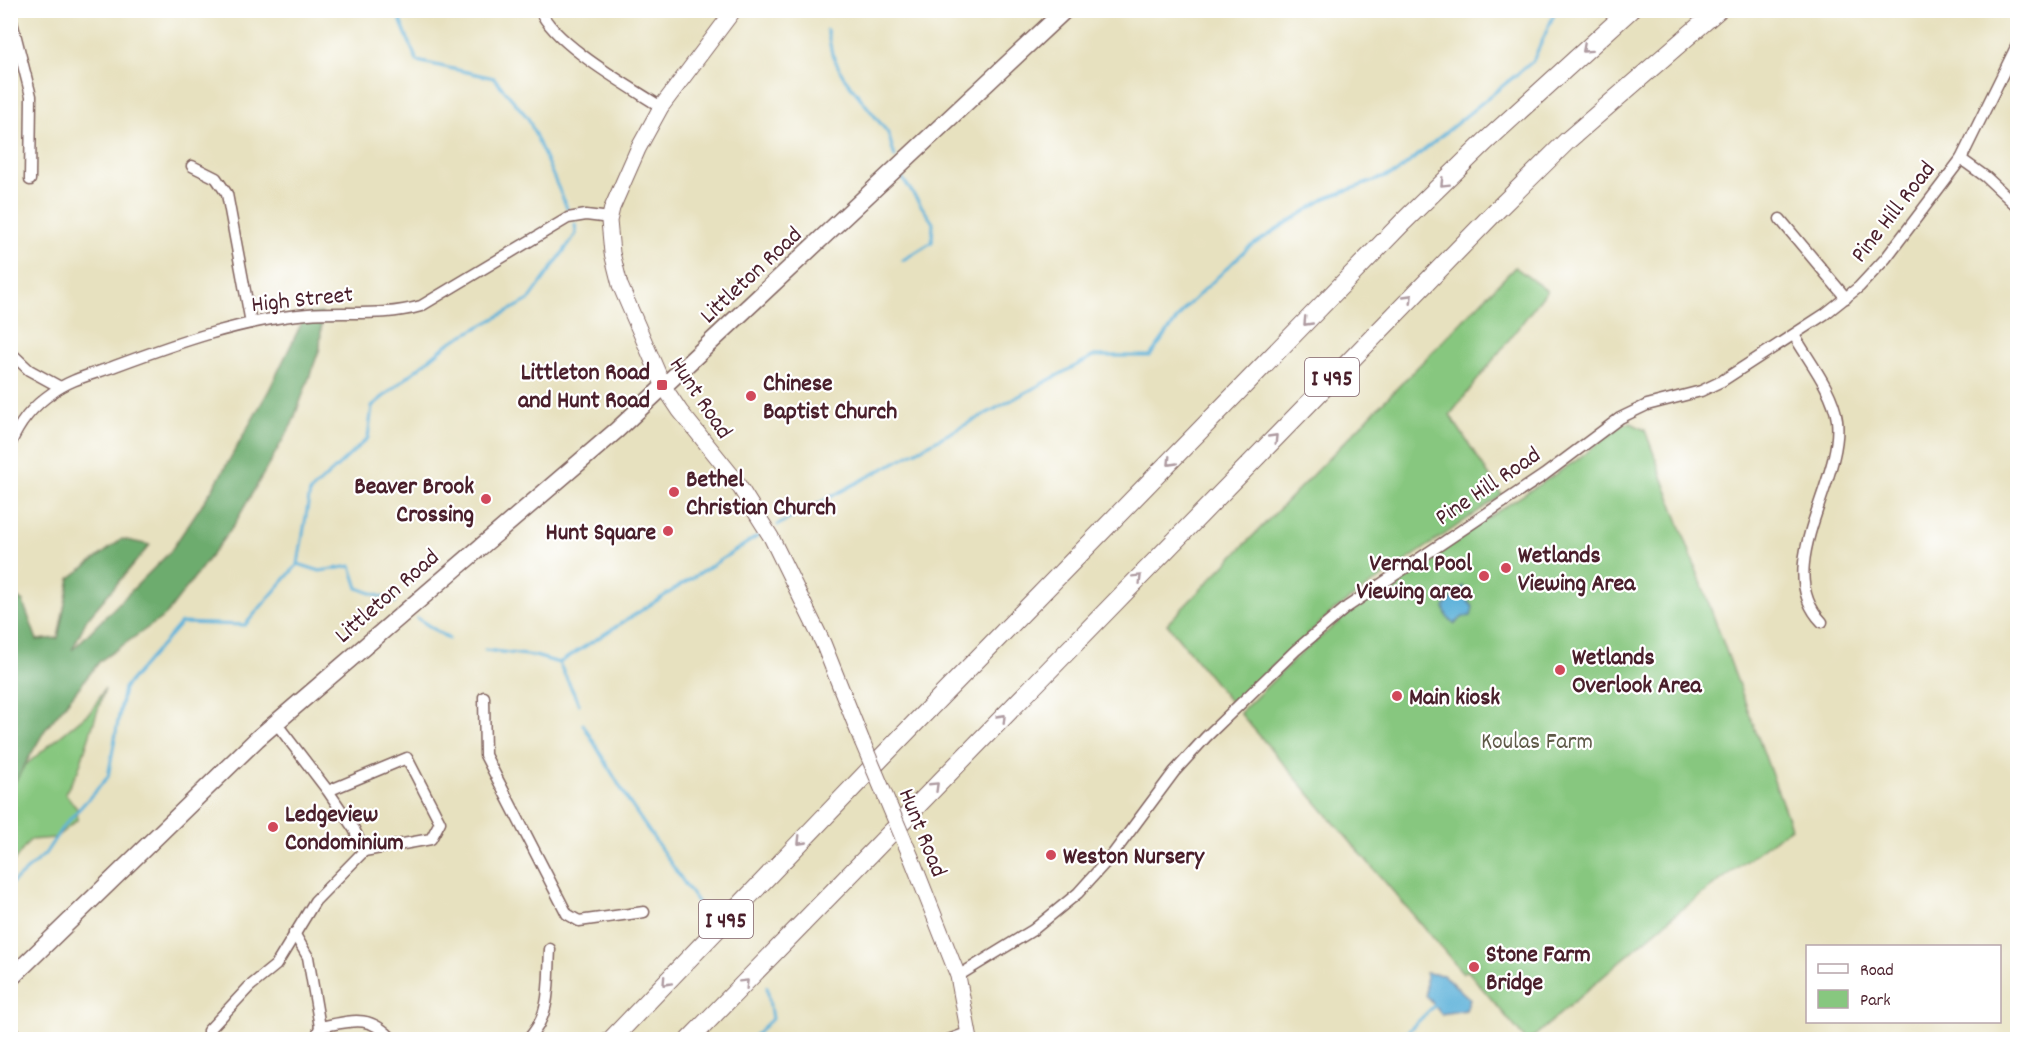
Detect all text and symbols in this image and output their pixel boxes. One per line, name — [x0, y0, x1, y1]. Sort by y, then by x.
one-way arrow — [1582, 42, 1593, 53]
street label: Pine Hill Road — [1844, 155, 1945, 271]
one-way arrow — [1440, 175, 1451, 186]
street label: Littleton Road — [693, 220, 811, 333]
street label: High Street — [250, 279, 355, 323]
one-way arrow — [1402, 294, 1413, 305]
one-way arrow — [1303, 315, 1314, 325]
street label: Hunt Road — [659, 351, 740, 447]
place label: Littleton Road and Hunt Road — [518, 357, 650, 419]
road number: I 495 — [1305, 358, 1359, 396]
place label: Chinese Baptist Church — [763, 368, 897, 430]
marker: Littleton Road and Hunt Road — [655, 378, 669, 392]
marker: Chinese Baptist Church — [744, 389, 758, 403]
one-way arrow — [1267, 434, 1278, 444]
street label: Pine Hill Road — [1429, 440, 1548, 535]
one-way arrow — [1168, 454, 1179, 465]
place label: Bethel Christian Church — [686, 464, 836, 526]
place label: Beaver Brook Crossing — [354, 471, 474, 533]
marker: Bethel Christian Church — [667, 485, 681, 499]
marker: Beaver Brook Crossing — [479, 492, 493, 506]
place label: Hunt Square — [546, 517, 656, 551]
marker: Hunt Square — [661, 524, 675, 538]
place label: Wetlands Viewing Area — [1518, 540, 1636, 602]
street label: Littleton Road — [328, 542, 448, 652]
place label: Vernal Pool Viewing area — [1357, 548, 1473, 610]
marker: Wetlands Viewing Area — [1499, 561, 1513, 575]
marker: Vernal Pool Viewing area — [1477, 569, 1491, 583]
one-way arrow — [1131, 574, 1142, 584]
place label: Wetlands Overlook Area — [1572, 642, 1702, 704]
marker: Wetlands Overlook Area — [1553, 663, 1567, 677]
place label: Main kiosk — [1409, 682, 1500, 716]
marker: Main kiosk — [1390, 689, 1404, 703]
one-way arrow — [995, 714, 1006, 725]
park label: Koulas Farm — [1481, 726, 1593, 760]
one-way arrow — [929, 782, 939, 793]
street label: Hunt Road — [888, 784, 954, 883]
place label: Ledgeview Condominium — [285, 799, 404, 861]
marker: Ledgeview Condominium — [266, 820, 280, 834]
one-way arrow — [797, 835, 808, 845]
place label: Weston Nursery — [1063, 841, 1205, 875]
marker: Weston Nursery — [1044, 848, 1058, 862]
road number: I 495 — [699, 900, 753, 938]
place label: Stone Farm Bridge — [1486, 939, 1591, 1001]
legend — [1806, 945, 2001, 1023]
text: Road — [1860, 959, 1894, 984]
marker: Stone Farm Bridge — [1467, 960, 1481, 974]
one-way arrow — [663, 975, 674, 986]
one-way arrow — [739, 979, 749, 990]
text: Park — [1860, 989, 1891, 1014]

